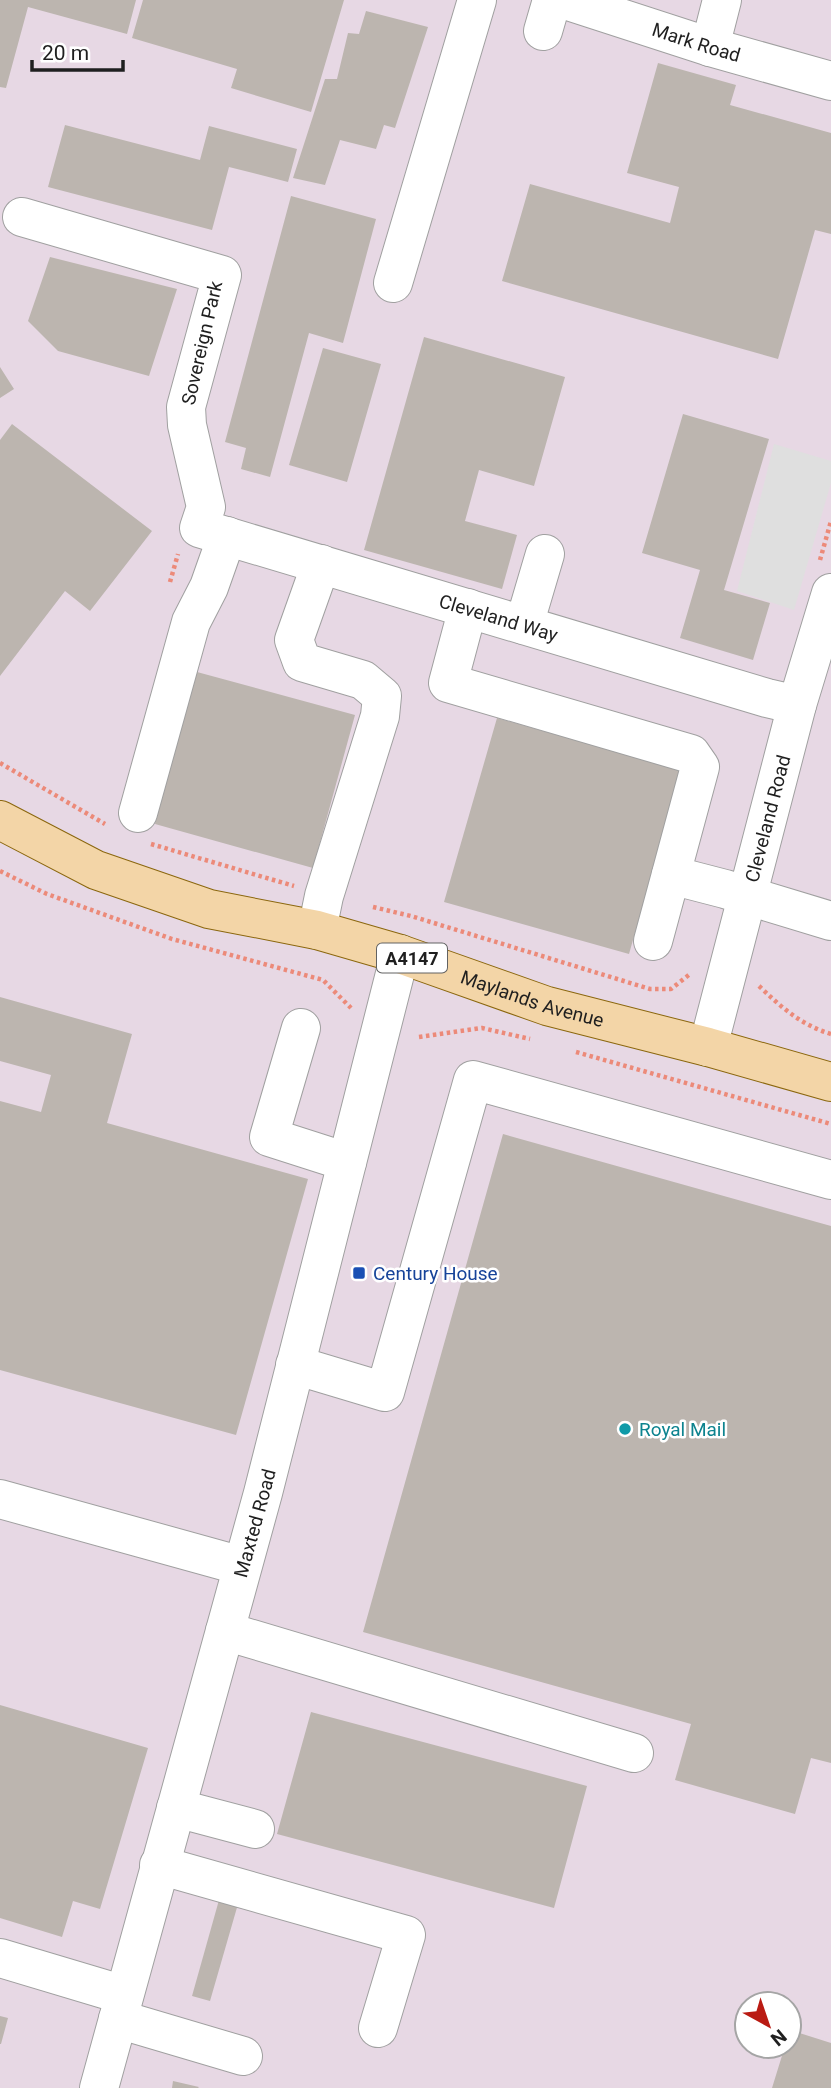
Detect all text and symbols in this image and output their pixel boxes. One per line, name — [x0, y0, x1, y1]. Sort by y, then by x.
street label: Mark Road — [649, 18, 743, 67]
scale bar — [32, 28, 122, 72]
text: 20 m — [42, 41, 89, 65]
street label: Sovereign Park — [177, 279, 227, 407]
street label: Cleveland Way — [436, 589, 561, 646]
street label: Cleveland Road — [740, 752, 795, 885]
road number: A4147 — [377, 944, 447, 973]
street label: Maylands Avenue — [458, 965, 606, 1032]
place label: Century House — [373, 1262, 498, 1285]
marker: Century House — [351, 1265, 367, 1281]
place label: Royal Mail — [639, 1418, 726, 1441]
marker: Royal Mail — [617, 1421, 633, 1437]
street label: Maxted Road — [229, 1466, 280, 1580]
north arrow — [733, 1990, 803, 2060]
text: N — [766, 2025, 791, 2051]

